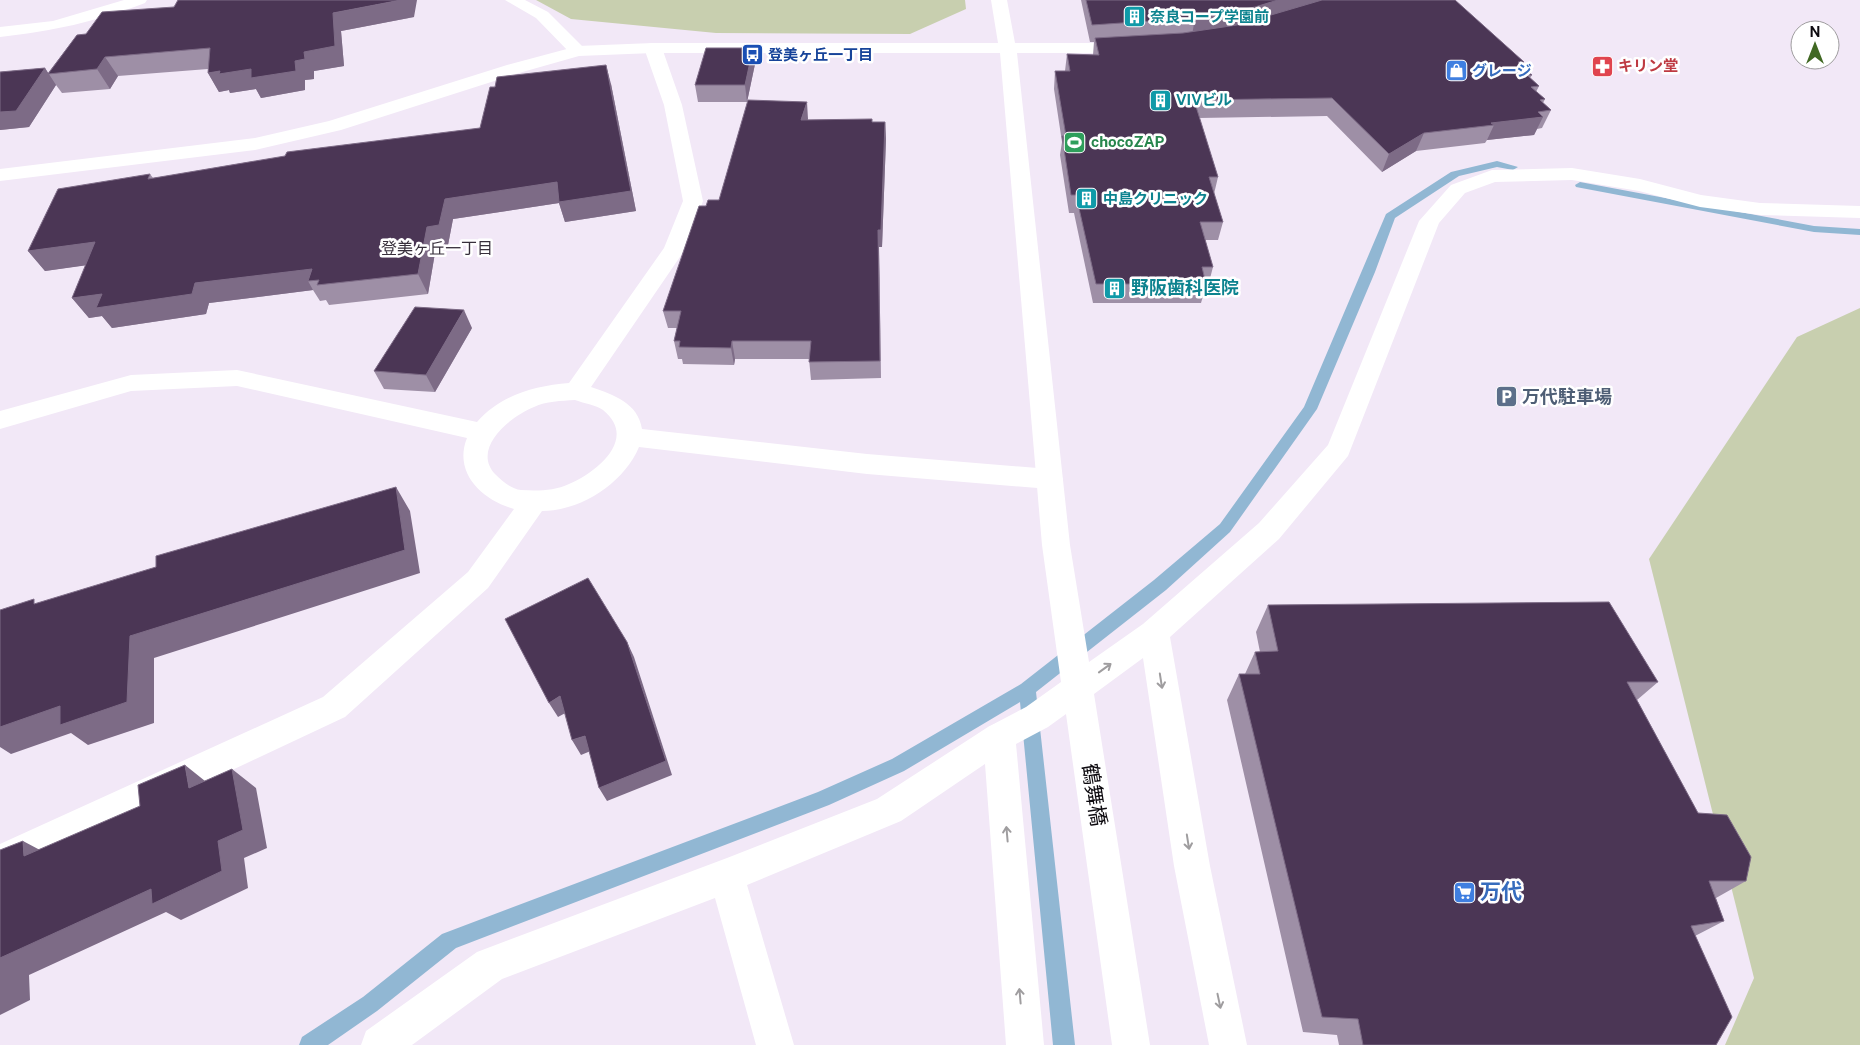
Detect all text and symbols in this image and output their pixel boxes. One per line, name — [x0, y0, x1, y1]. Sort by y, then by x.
building icon: 奈良コープ学園前 — [1122, 5, 1146, 29]
place label: 奈良コープ学園前 — [1150, 8, 1269, 25]
north arrow — [1790, 20, 1840, 70]
text: N — [1810, 24, 1820, 40]
bus stop icon: 登美ヶ丘一丁目 — [740, 43, 764, 67]
place label: 登美ヶ丘一丁目 — [768, 46, 873, 63]
pharmacy icon: キリン堂 — [1590, 54, 1614, 78]
place label: キリン堂 — [1618, 57, 1678, 74]
shop icon: グレージ — [1444, 59, 1468, 83]
place label: グレージ — [1472, 62, 1532, 79]
building icon: VIVビル — [1148, 88, 1172, 112]
place label: VIVビル — [1176, 91, 1232, 108]
sports icon: chocoZAP — [1063, 130, 1087, 154]
place label: chocoZAP — [1091, 133, 1165, 150]
building icon: 中島クリニック — [1075, 187, 1099, 211]
place label: 中島クリニック — [1103, 190, 1208, 207]
district label: 登美ヶ丘一丁目 — [381, 239, 493, 258]
building icon: 野阪歯科医院 — [1103, 276, 1127, 300]
place label: 野阪歯科医院 — [1131, 277, 1239, 298]
parking icon: 万代駐車場 — [1494, 385, 1518, 409]
place label: 万代駐車場 — [1522, 386, 1612, 407]
one-way arrow — [1098, 663, 1111, 674]
one-way arrow — [1157, 673, 1167, 689]
street label: 鶴舞橋 — [1077, 762, 1112, 828]
one-way arrow — [1002, 827, 1012, 843]
one-way arrow — [1183, 833, 1193, 849]
place label: 万代 — [1480, 879, 1522, 904]
supermarket icon: 万代 — [1452, 880, 1476, 904]
one-way arrow — [1016, 989, 1025, 1005]
one-way arrow — [1215, 993, 1225, 1009]

